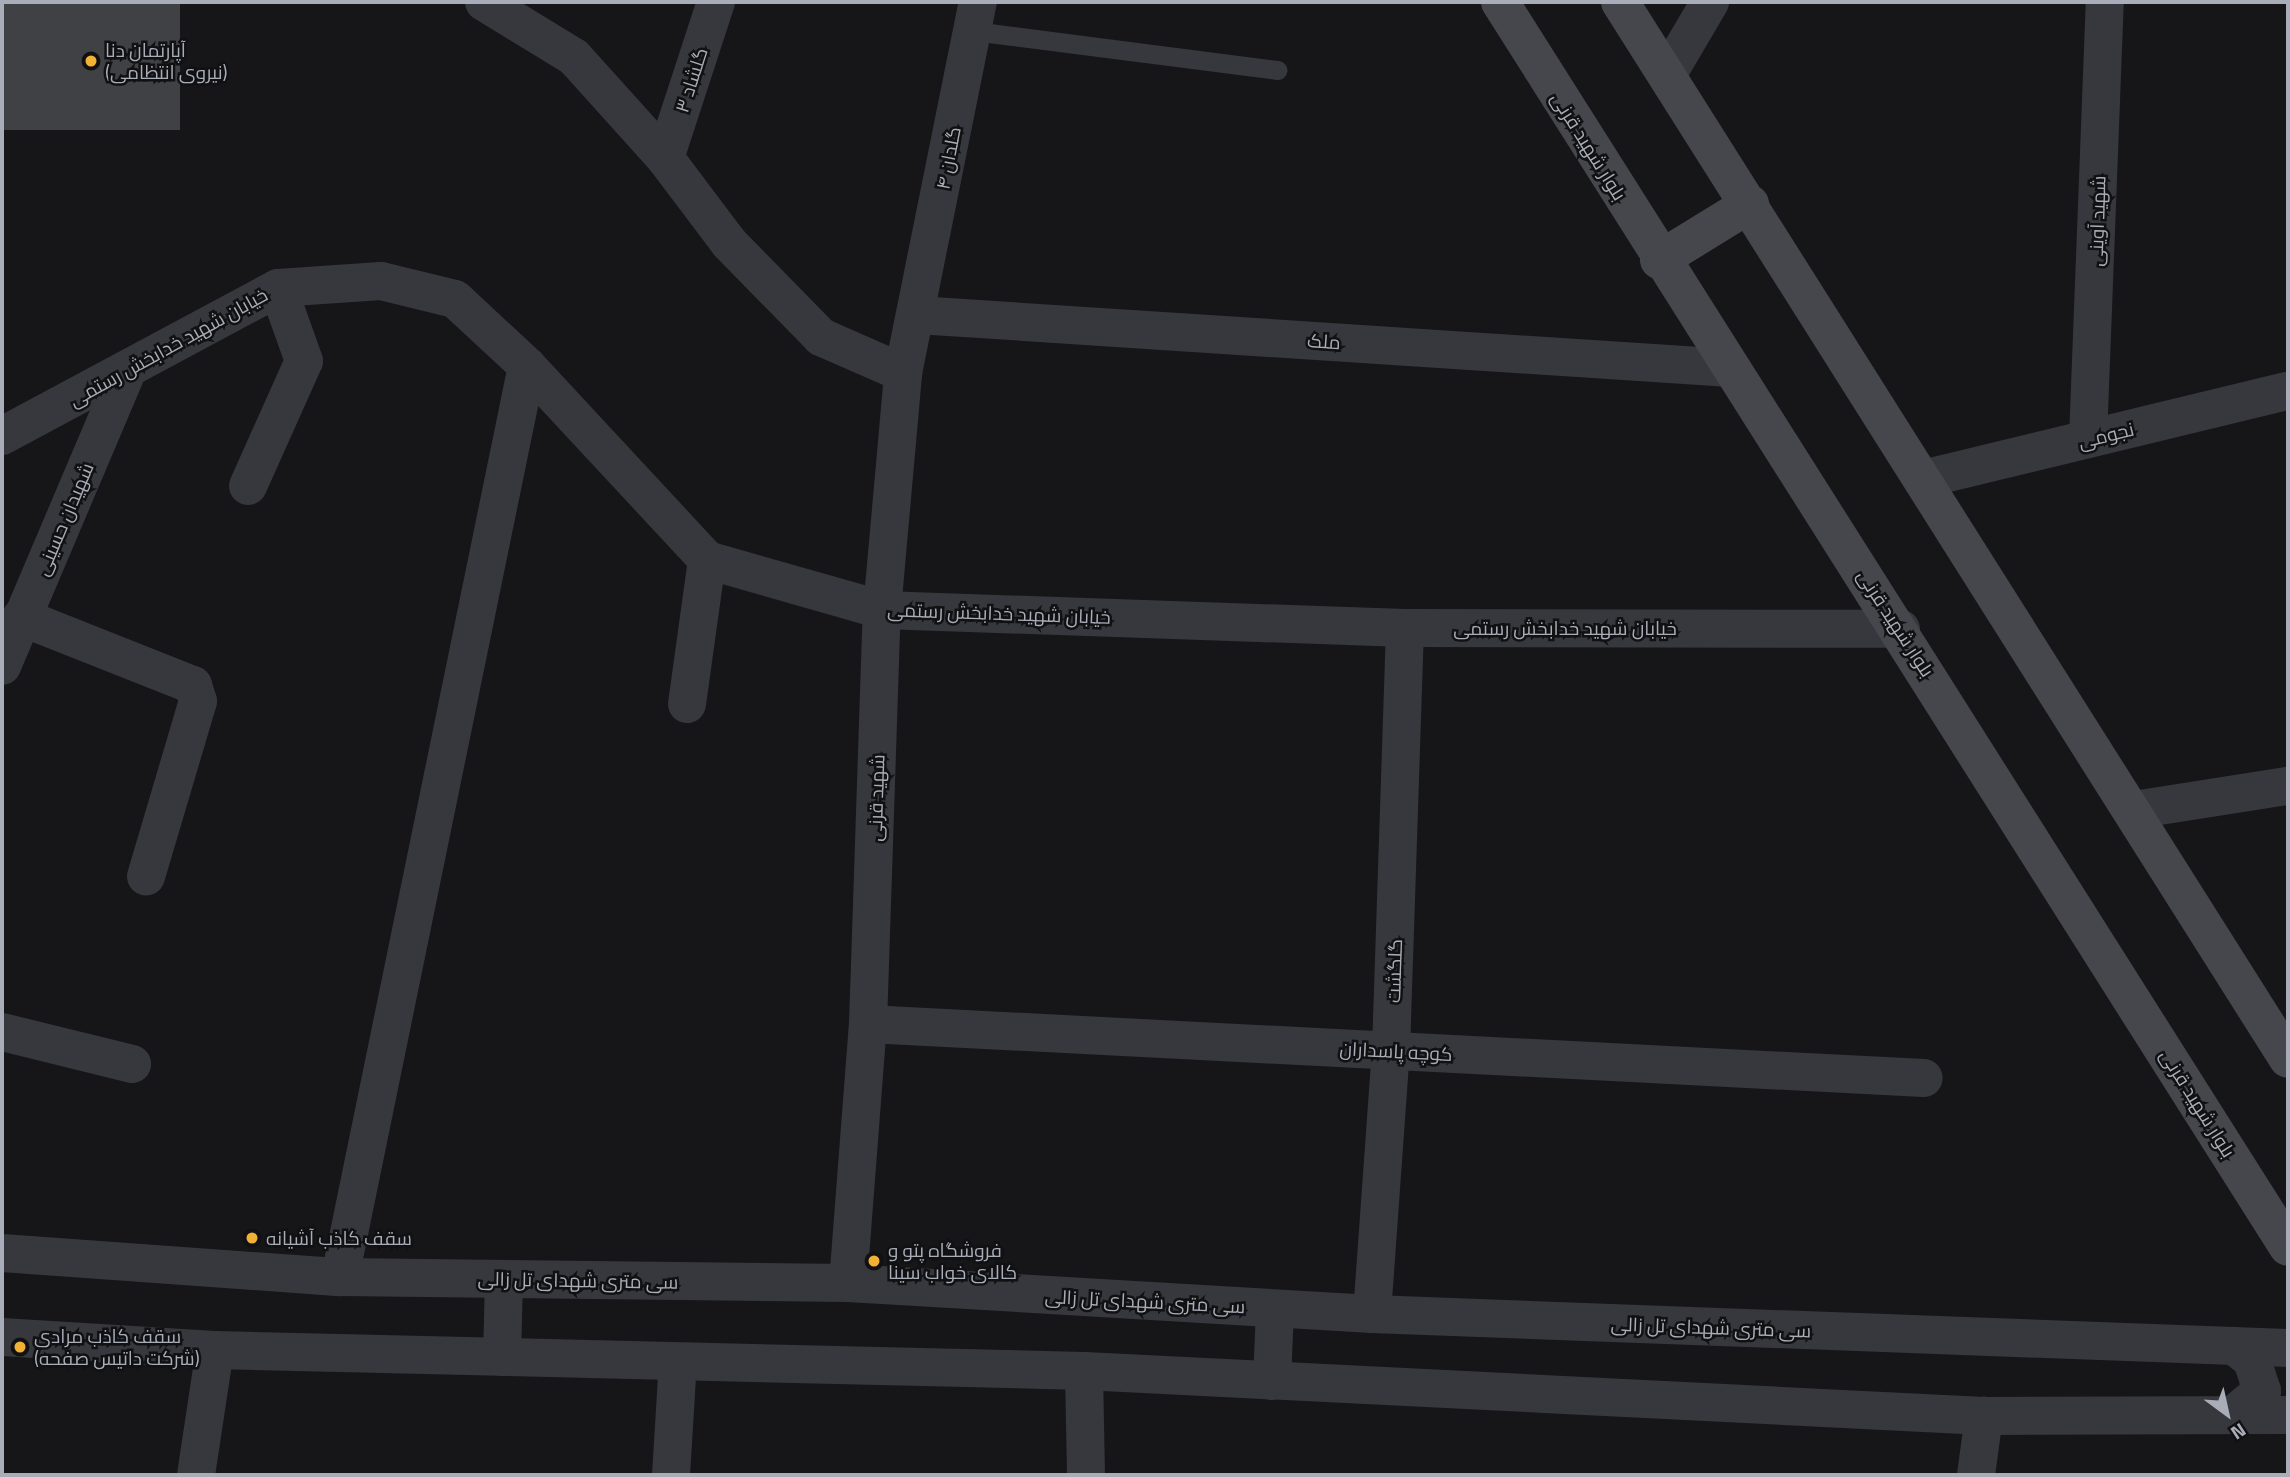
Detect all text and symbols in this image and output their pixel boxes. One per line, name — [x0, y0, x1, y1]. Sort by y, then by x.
place label: آپارتمان دنا (نیروی انتظامی) — [105, 39, 228, 83]
street label: گلشاد ۳ — [670, 45, 712, 115]
marker: آپارتمان دنا (نیروی انتظامی) — [83, 53, 99, 69]
street label: بلوار شهید قرنی — [1547, 88, 1631, 204]
street label: گلدان ۴ — [931, 125, 965, 191]
street label: شهید آوینی — [2084, 175, 2110, 267]
street label: خیابان شهید خدابخش رستمی — [65, 283, 271, 411]
street label: ملک — [1306, 328, 1342, 354]
street label: نجومی — [2076, 417, 2136, 453]
street label: شهیدان حسینی — [30, 459, 98, 579]
street label: بلوار شهید قرنی — [1853, 565, 1939, 681]
street label: خیابان شهید خدابخش رستمی — [887, 598, 1111, 628]
street label: خیابان شهید خدابخش رستمی — [1453, 617, 1677, 639]
street label: شهید قرنی — [863, 754, 889, 842]
street label: گلگشت — [1381, 939, 1407, 1003]
street label: کوچه پاسداران — [1339, 1037, 1453, 1065]
street label: بلوار شهید قرنی — [2156, 1045, 2240, 1161]
place label: سقف کاذب آشیانه — [266, 1227, 412, 1249]
marker: سقف کاذب آشیانه — [244, 1230, 260, 1246]
place label: فروشگاه پتو و کالای خواب سینا — [888, 1239, 1017, 1283]
marker: فروشگاه پتو و کالای خواب سینا — [866, 1253, 882, 1269]
street label: سی متری شهدای تل زالی — [477, 1267, 679, 1293]
street label: سی متری شهدای تل زالی — [1044, 1284, 1246, 1318]
street label: سی متری شهدای تل زالی — [1610, 1312, 1812, 1342]
place label: سقف کاذب مرادی (شرکت داتیس صفحه) — [34, 1325, 200, 1369]
marker: سقف کاذب مرادی (شرکت داتیس صفحه) — [12, 1339, 28, 1355]
north arrow — [2192, 1379, 2262, 1449]
text: N — [2225, 1416, 2252, 1448]

